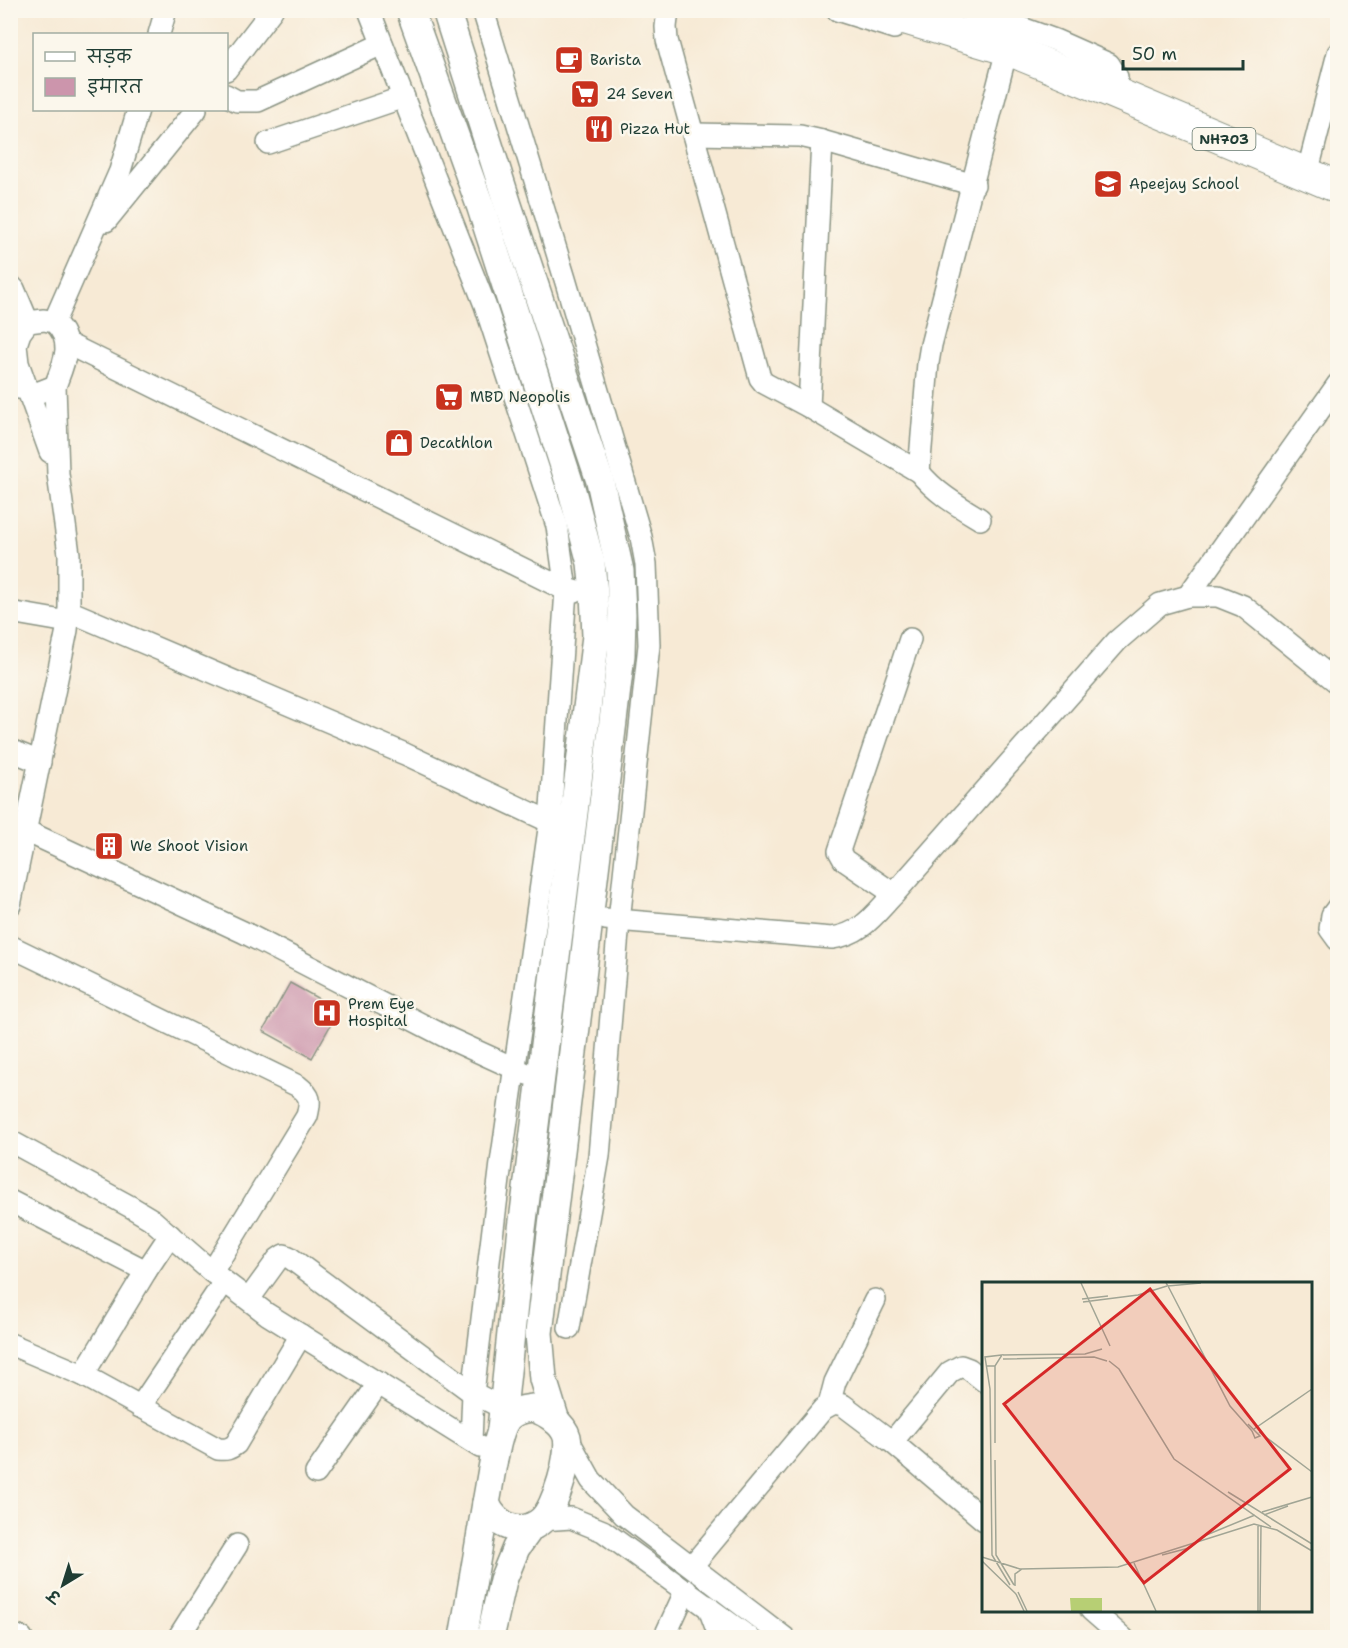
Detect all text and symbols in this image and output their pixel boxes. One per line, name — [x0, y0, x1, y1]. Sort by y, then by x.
legend — [33, 33, 228, 111]
scale bar — [1123, 33, 1243, 71]
text: 50 m — [1132, 42, 1177, 66]
cafe icon: Barista — [553, 44, 585, 76]
text: सड़क — [86, 45, 132, 69]
place label: Barista — [590, 50, 642, 70]
text: इमारत — [87, 75, 143, 99]
supermarket icon: 24 Seven — [569, 78, 601, 110]
place label: 24 Seven — [606, 84, 673, 104]
restaurant icon: Pizza Hut — [583, 113, 615, 145]
place label: Pizza Hut — [620, 119, 690, 139]
road number: NH703 — [1192, 128, 1256, 150]
school or university icon: Apeejay School — [1092, 168, 1124, 200]
place label: Apeejay School — [1129, 174, 1239, 194]
supermarket icon: MBD Neopolis — [433, 381, 465, 413]
place label: MBD Neopolis — [470, 387, 571, 407]
shop icon: Decathlon — [383, 427, 415, 459]
place label: Decathlon — [420, 433, 493, 453]
building icon: We Shoot Vision — [93, 830, 125, 862]
place label: We Shoot Vision — [130, 836, 248, 856]
place label: Prem Eye Hospital — [348, 994, 415, 1031]
hospital icon: Prem Eye Hospital — [311, 997, 343, 1029]
inset map — [982, 1282, 1312, 1612]
north arrow — [33, 1555, 93, 1615]
text: उ — [42, 1584, 66, 1609]

